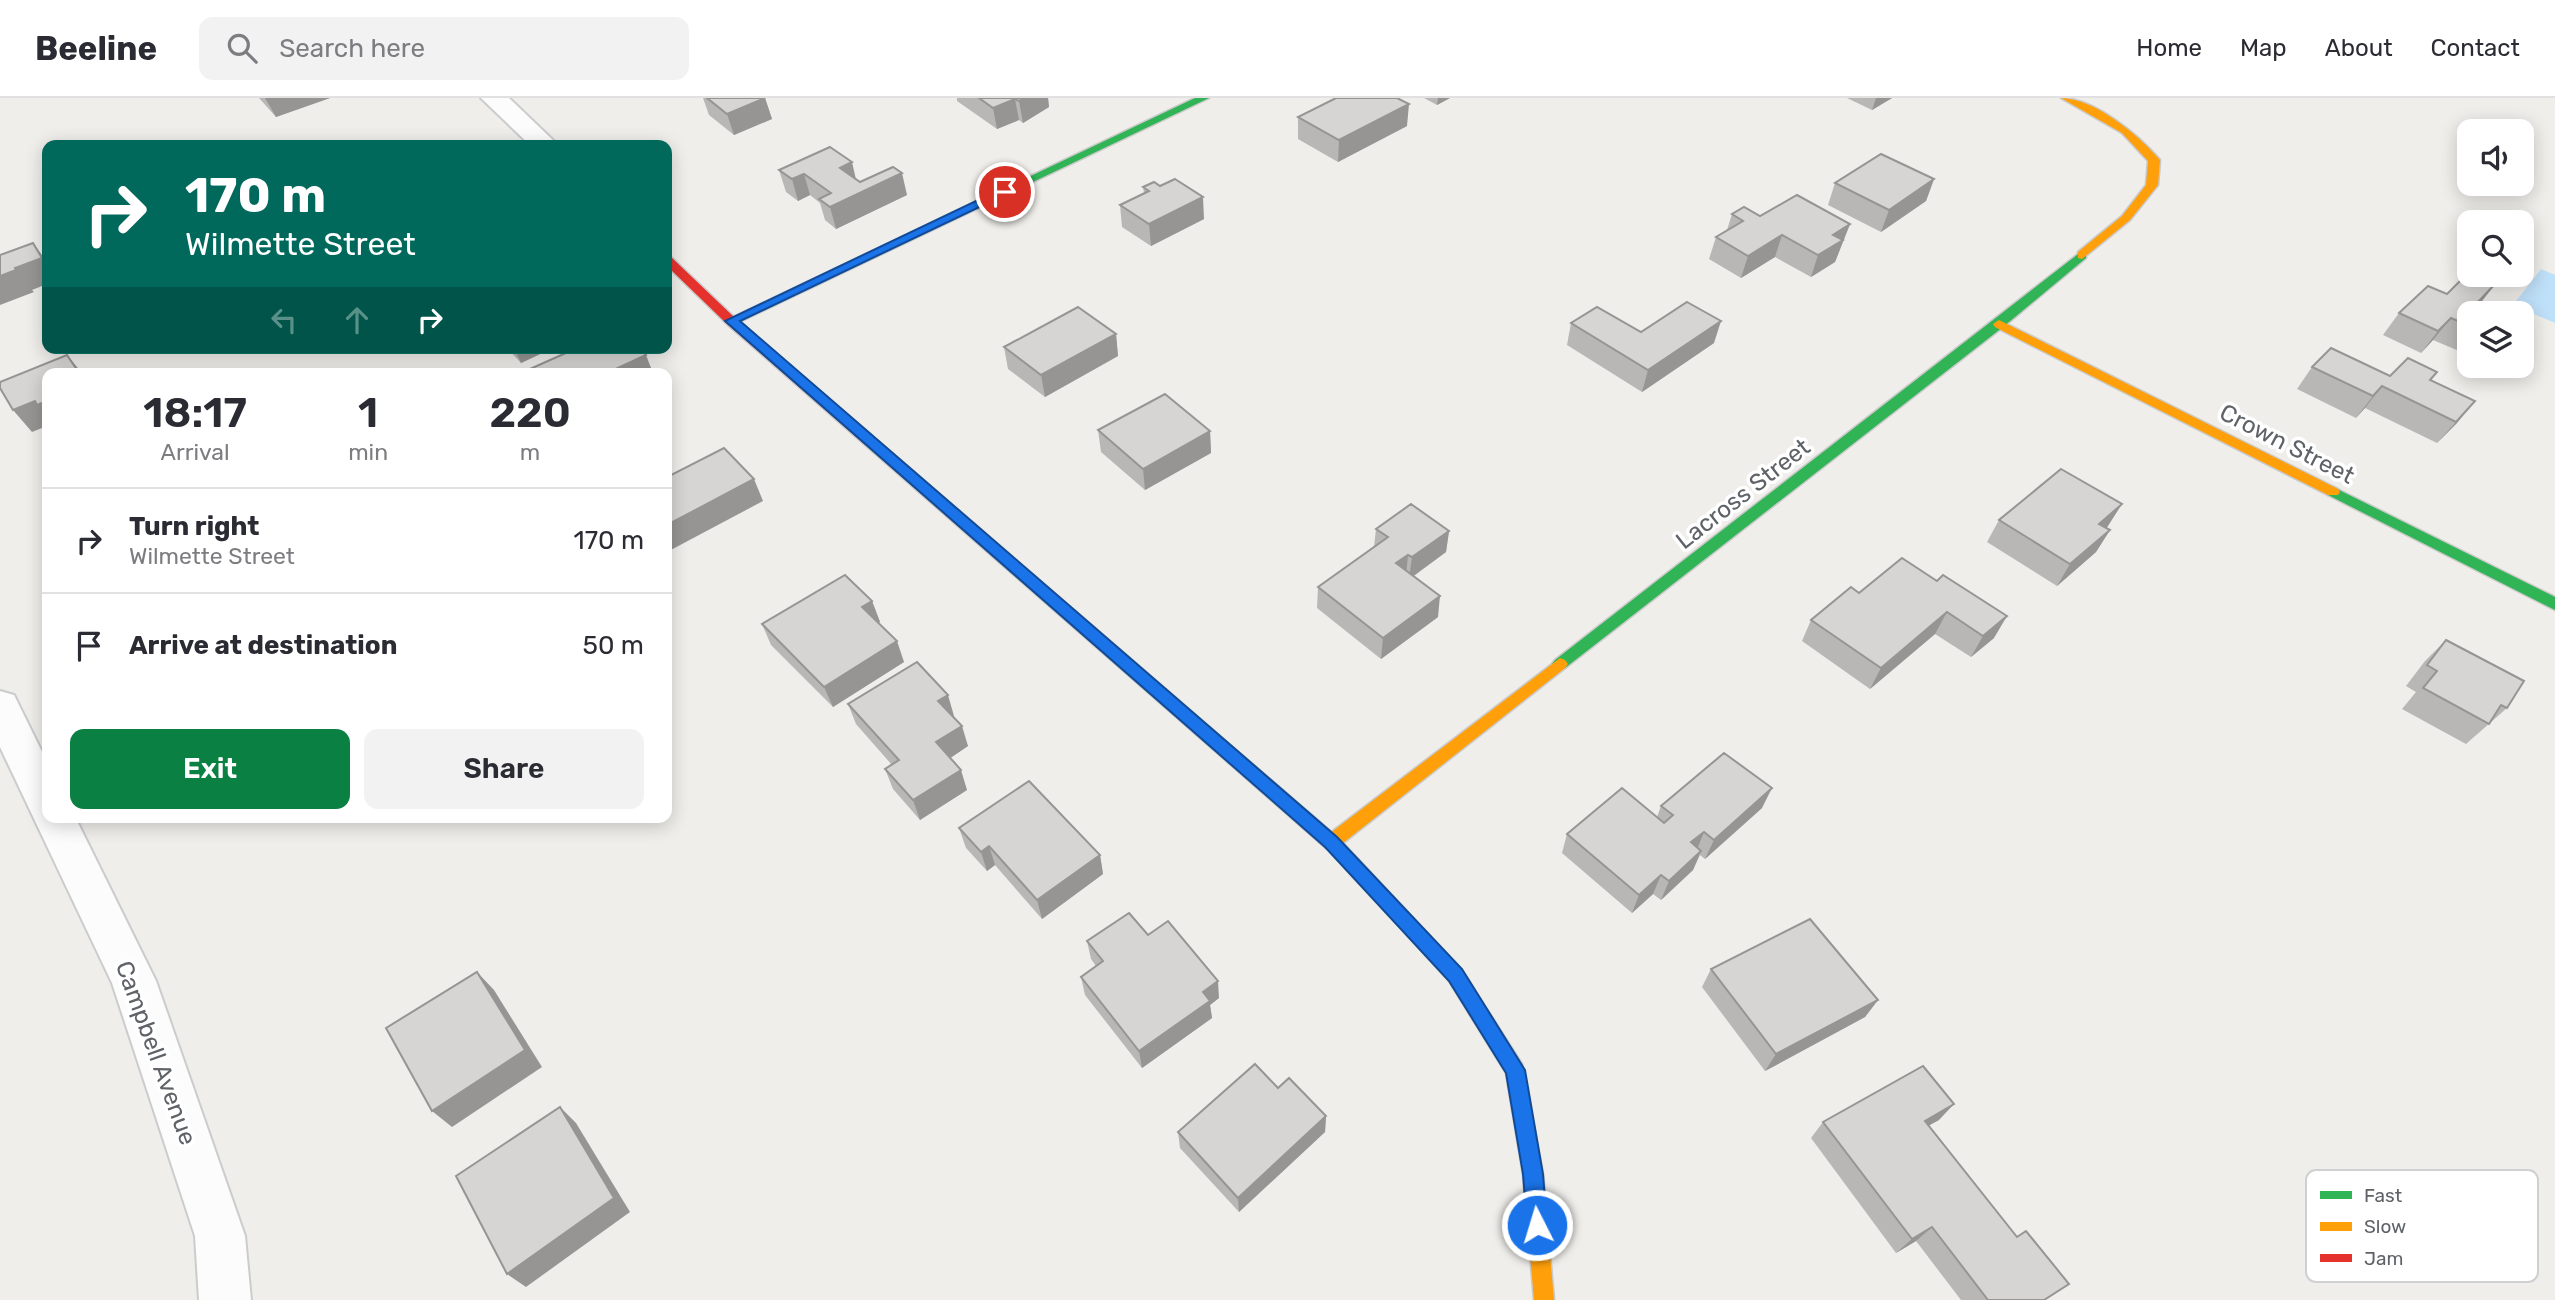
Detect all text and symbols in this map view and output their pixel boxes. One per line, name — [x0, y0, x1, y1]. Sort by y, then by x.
search box — [199, 17, 689, 80]
text: Beeline — [35, 29, 157, 68]
icon: search — [223, 29, 261, 67]
text: Search here — [279, 33, 425, 64]
text: Home — [2136, 34, 2202, 62]
text: Map — [2240, 34, 2287, 62]
text: About — [2325, 34, 2393, 62]
text: Contact — [2431, 34, 2520, 62]
map controls — [2457, 119, 2534, 378]
button: sound — [2457, 119, 2534, 196]
pin — [975, 162, 1035, 222]
text: 170 m — [185, 166, 326, 224]
icon: right — [70, 168, 161, 259]
icon: arrive — [986, 173, 1024, 211]
button: search — [2457, 210, 2534, 287]
text: Wilmette Street — [185, 225, 416, 263]
icon: left — [265, 301, 303, 339]
icon: ahead — [338, 301, 376, 339]
icon: right — [411, 301, 449, 339]
button: layers — [2457, 301, 2534, 378]
text: 18:17 — [143, 388, 247, 438]
text: 1 — [358, 388, 378, 438]
text: 220 — [489, 388, 571, 438]
street label: Crown Street — [2215, 398, 2359, 490]
street label: Lacross Street — [1670, 433, 1816, 555]
text: Arrival — [161, 438, 230, 466]
text: min — [348, 438, 388, 466]
text: m — [520, 438, 540, 466]
text: Turn right — [129, 511, 259, 542]
icon: right — [70, 522, 108, 560]
text: 170 m — [574, 525, 644, 556]
text: Wilmette Street — [129, 542, 295, 570]
icon: arrive — [70, 627, 108, 665]
text: Arrive at destination — [129, 630, 397, 661]
text: 50 m — [583, 630, 644, 661]
button: Exit — [70, 729, 350, 809]
button: Share — [364, 729, 644, 809]
street label: Campbell Avenue — [110, 957, 202, 1149]
legend — [2306, 1170, 2538, 1282]
text: Fast — [2364, 1184, 2403, 1207]
position arrow — [1500, 1188, 1574, 1262]
text: Slow — [2364, 1215, 2406, 1238]
text: Jam — [2364, 1247, 2403, 1270]

